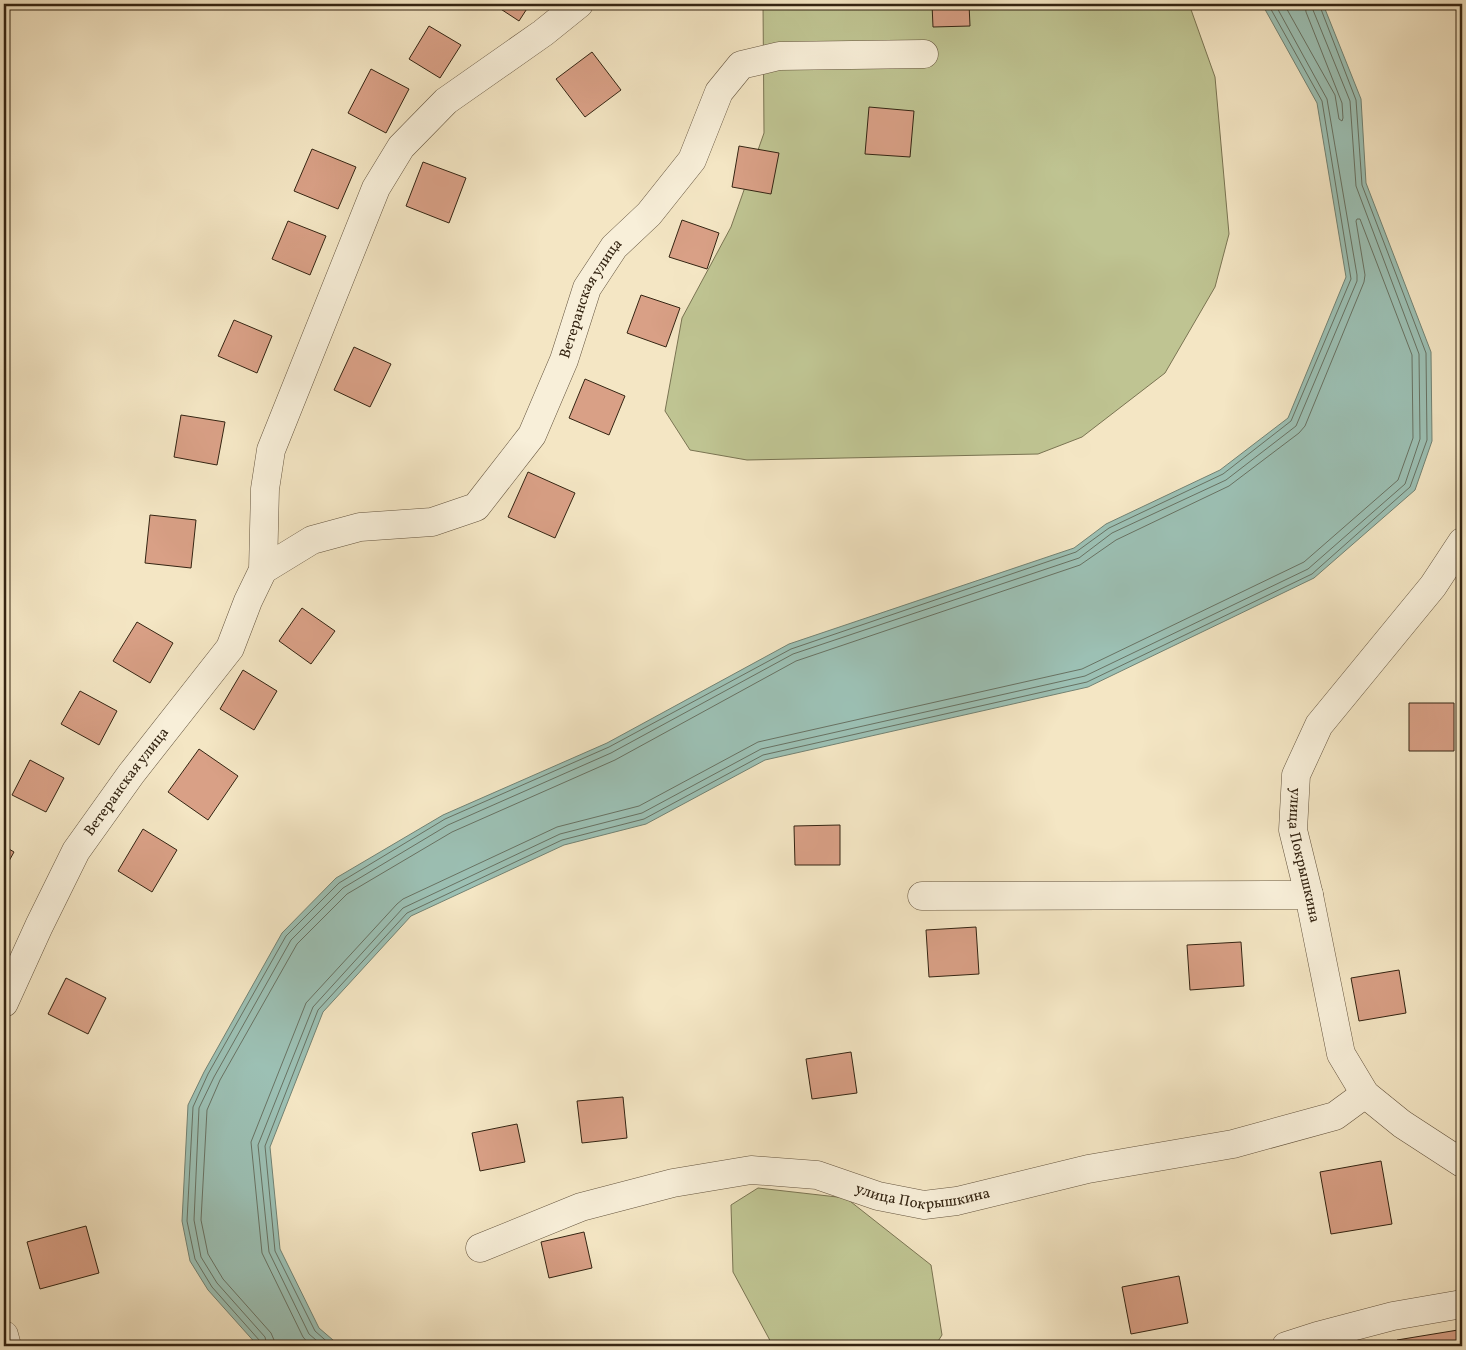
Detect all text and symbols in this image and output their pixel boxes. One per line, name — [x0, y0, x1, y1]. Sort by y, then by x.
street label: Ветеранская улица — [555, 234, 627, 361]
street label: Ветеранская улица — [79, 723, 174, 840]
street label: улица Покрышкина — [1283, 787, 1325, 925]
street label: улица Покрышкина — [852, 1178, 992, 1216]

